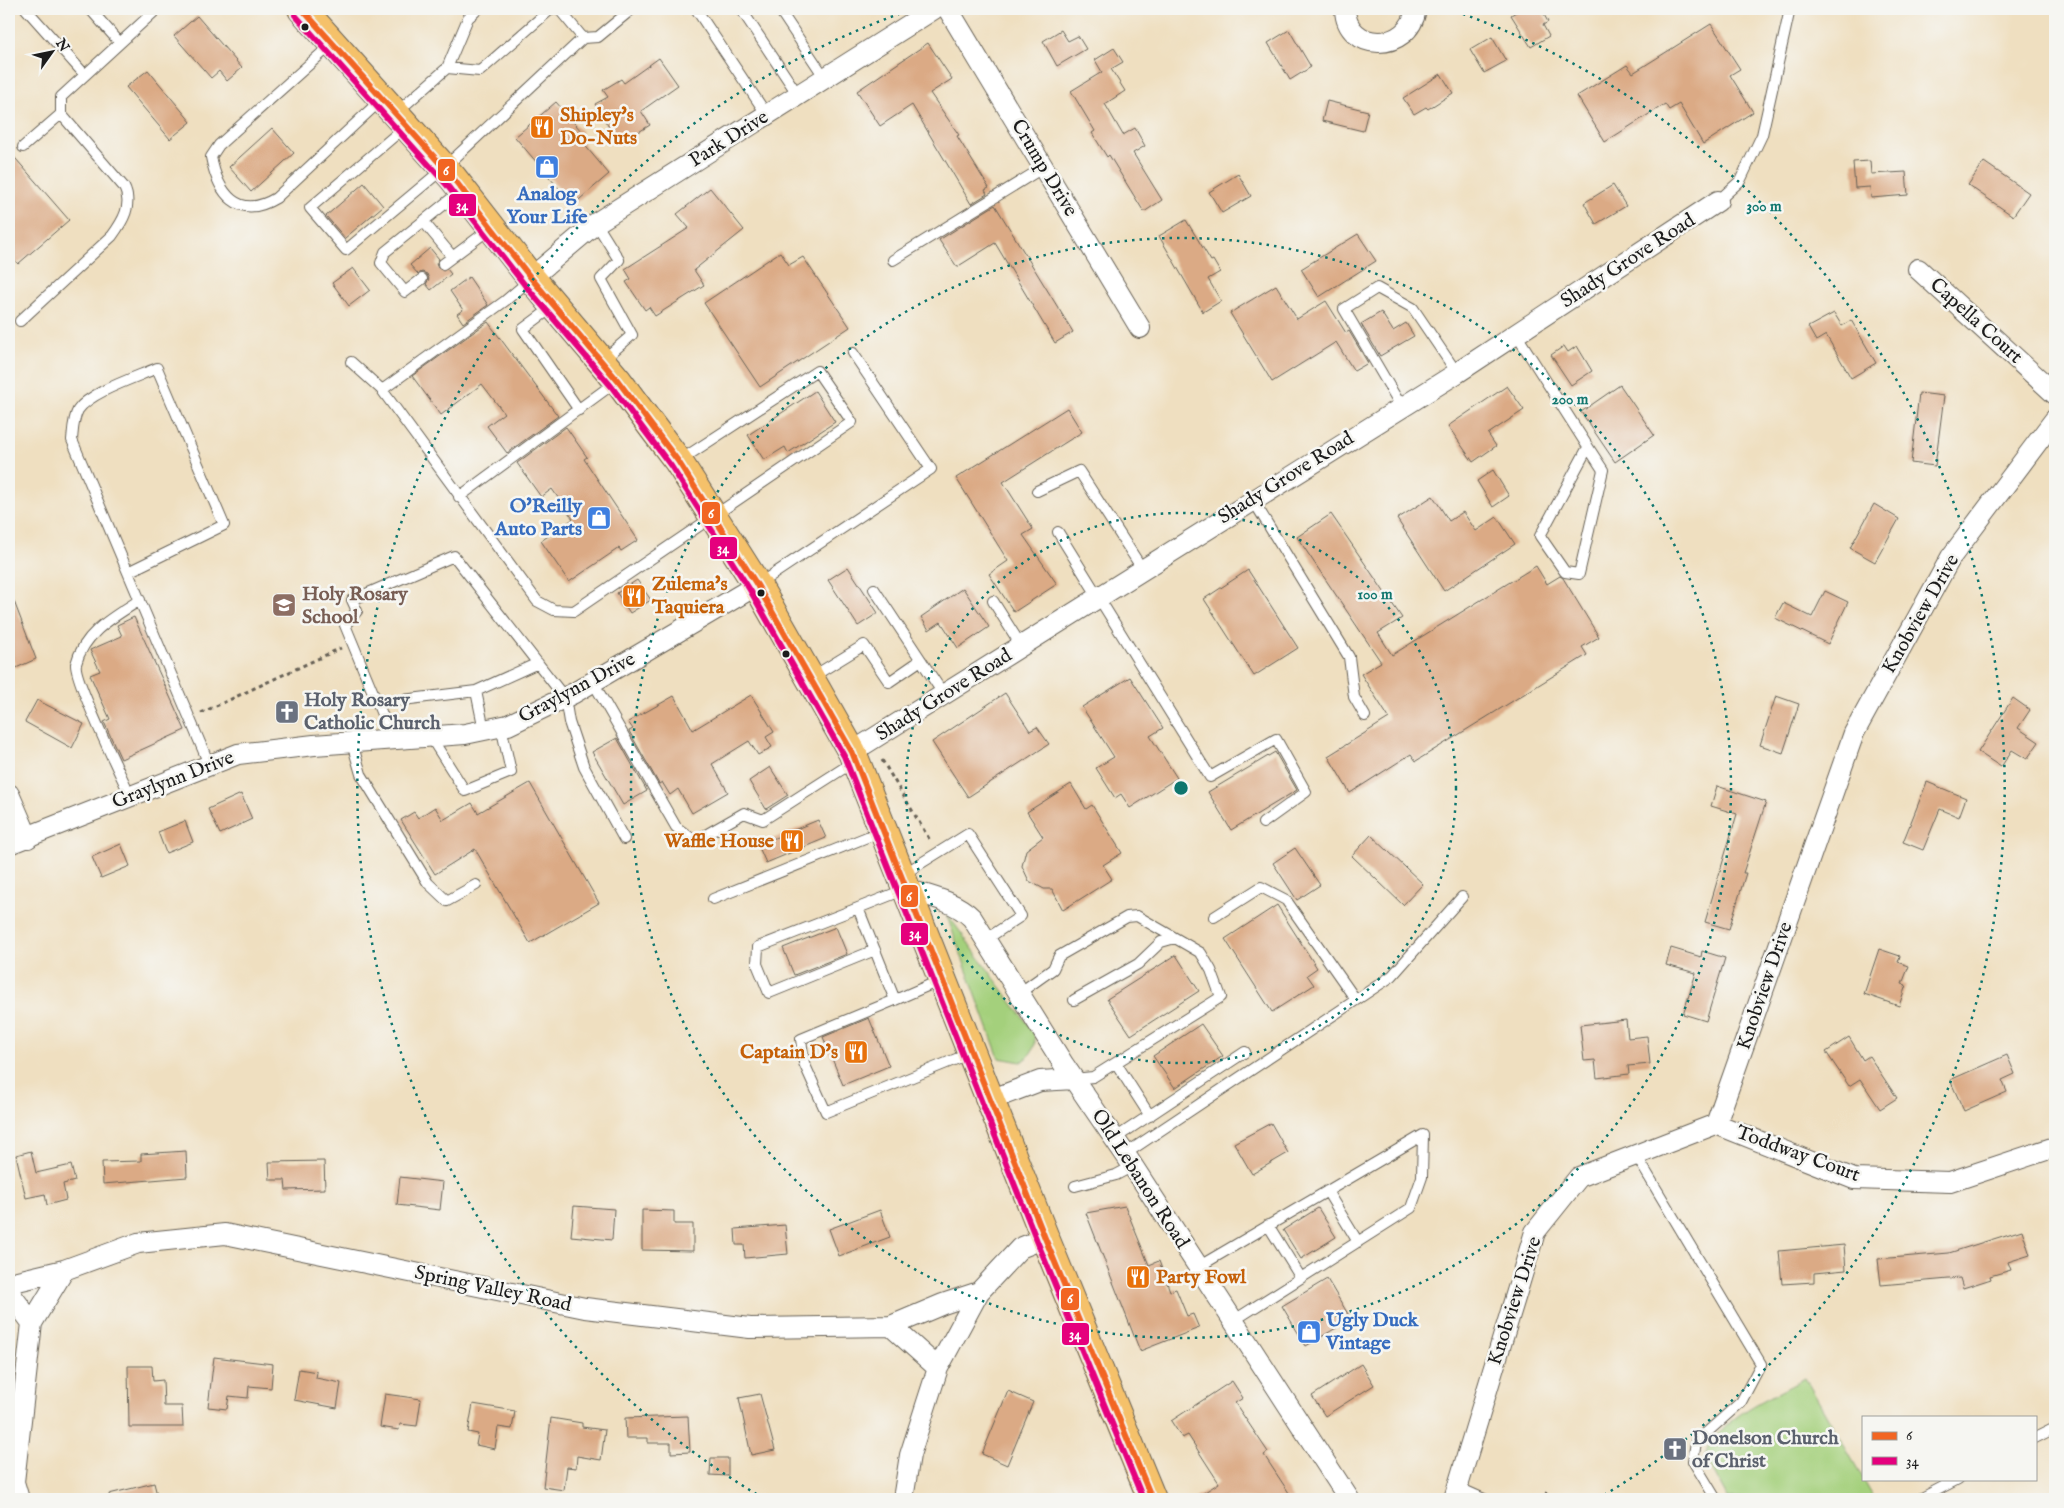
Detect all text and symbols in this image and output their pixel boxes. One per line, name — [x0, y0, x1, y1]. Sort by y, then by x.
unlabelled marker — [300, 22, 310, 32]
north arrow — [28, 28, 78, 78]
text: N — [51, 35, 73, 55]
place label: Shipley's Do-Nuts — [560, 103, 637, 151]
street label: Park Drive — [685, 105, 773, 173]
restaurant icon: Shipley's Do-Nuts — [529, 114, 555, 140]
street label: Crump Drive — [1005, 115, 1083, 221]
shop icon: Analog Your Life — [534, 154, 560, 180]
line badge: 6 — [437, 158, 456, 182]
text: 6 — [443, 162, 450, 180]
place label: Analog Your Life — [506, 182, 588, 230]
line badge: 34 — [448, 193, 477, 217]
text: 34 — [456, 197, 469, 215]
text: 300 m — [1746, 197, 1782, 216]
street label: Shady Grove Road — [1556, 208, 1700, 314]
street label: Capella Court — [1924, 273, 2028, 369]
text: 200 m — [1552, 390, 1589, 409]
street label: Shady Grove Road — [1213, 426, 1359, 530]
place label: O'Reilly Auto Parts — [494, 494, 583, 542]
line badge: 6 — [701, 501, 721, 525]
shop icon: O'Reilly Auto Parts — [586, 505, 612, 531]
text: 6 — [708, 505, 715, 523]
line badge: 34 — [709, 536, 738, 560]
text: 34 — [717, 540, 730, 558]
street label: Knobview Drive — [1877, 550, 1965, 678]
place label: Zulema's Taquiera — [651, 572, 727, 620]
place label: Holy Rosary School — [302, 582, 409, 630]
restaurant icon: Zulema's Taquiera — [621, 583, 647, 609]
text: 100 m — [1357, 585, 1393, 604]
unlabelled marker — [756, 588, 766, 598]
school or university icon: Holy Rosary School — [271, 592, 297, 618]
street label: Shady Grove Road — [871, 643, 1017, 747]
street label: Graylynn Drive — [514, 647, 640, 729]
unlabelled marker — [781, 649, 791, 659]
place label: Holy Rosary Catholic Church — [304, 688, 441, 736]
church icon: Holy Rosary Catholic Church — [274, 699, 300, 725]
street label: Graylynn Drive — [108, 745, 238, 815]
centre of rings — [1172, 779, 1190, 797]
restaurant icon: Waffle House — [779, 828, 805, 854]
place label: Waffle House — [663, 829, 775, 854]
line badge: 6 — [900, 884, 919, 908]
text: 6 — [906, 888, 913, 906]
street label: Knobview Drive — [1731, 919, 1799, 1053]
line badge: 34 — [900, 922, 929, 946]
text: 34 — [909, 925, 922, 943]
restaurant icon: Captain D's — [843, 1039, 869, 1065]
place label: Captain D's — [740, 1040, 838, 1065]
street label: Old Lebanon Road — [1086, 1104, 1195, 1254]
street label: Toddway Court — [1733, 1120, 1864, 1188]
street label: Knobview Drive — [1482, 1234, 1548, 1368]
street label: Spring Valley Road — [412, 1260, 574, 1318]
restaurant icon: Party Fowl — [1125, 1264, 1151, 1290]
place label: Party Fowl — [1156, 1265, 1247, 1290]
line badge: 6 — [1060, 1287, 1080, 1311]
text: 6 — [1067, 1290, 1074, 1308]
place label: Ugly Duck Vintage — [1325, 1308, 1420, 1356]
shop icon: Ugly Duck Vintage — [1296, 1319, 1322, 1345]
line badge: 34 — [1061, 1322, 1090, 1346]
text: 34 — [1069, 1326, 1082, 1344]
legend — [1862, 1416, 2036, 1480]
place label: Donelson Church of Christ — [1692, 1426, 1839, 1474]
text: 6 — [1906, 1426, 1913, 1445]
church icon: Donelson Church of Christ — [1662, 1436, 1688, 1462]
text: 34 — [1906, 1452, 1920, 1471]

